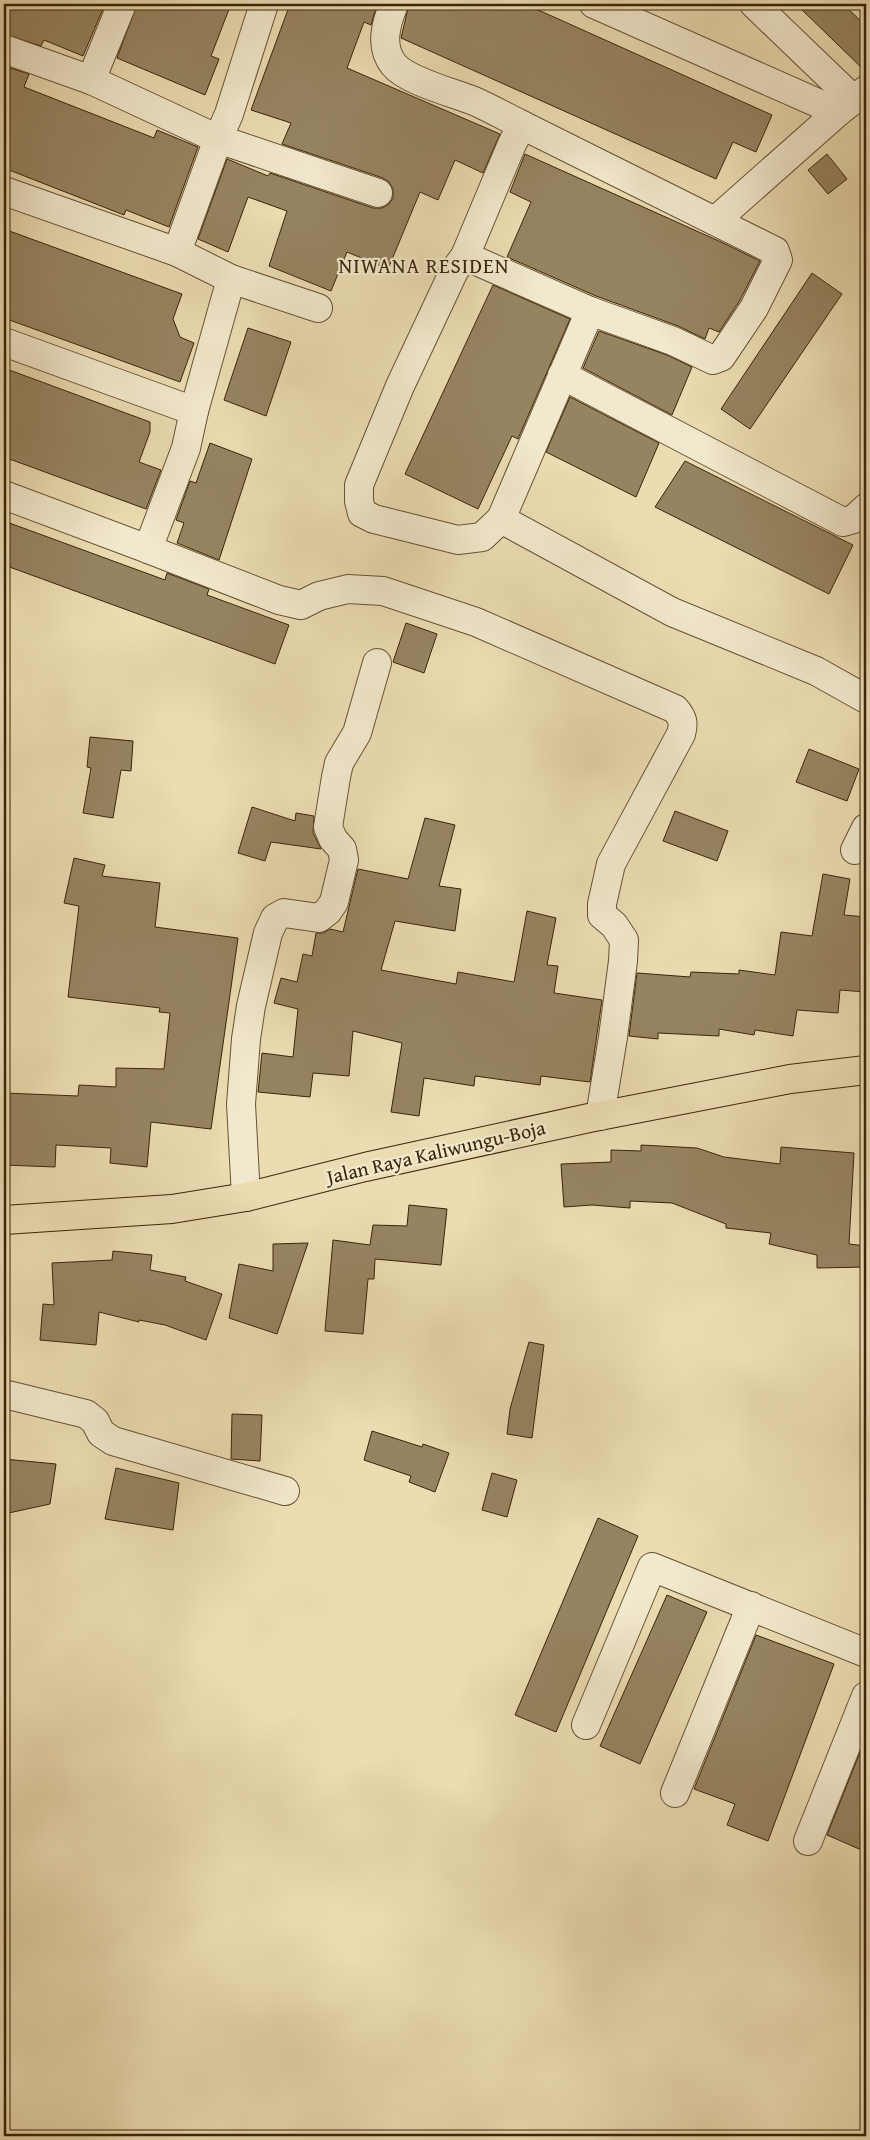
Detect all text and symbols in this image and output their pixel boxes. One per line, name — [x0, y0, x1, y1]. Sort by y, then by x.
district label: NIWANA RESIDEN — [339, 250, 509, 281]
street label: Jalan Raya Kaliwungu-Boja — [321, 1112, 549, 1191]

